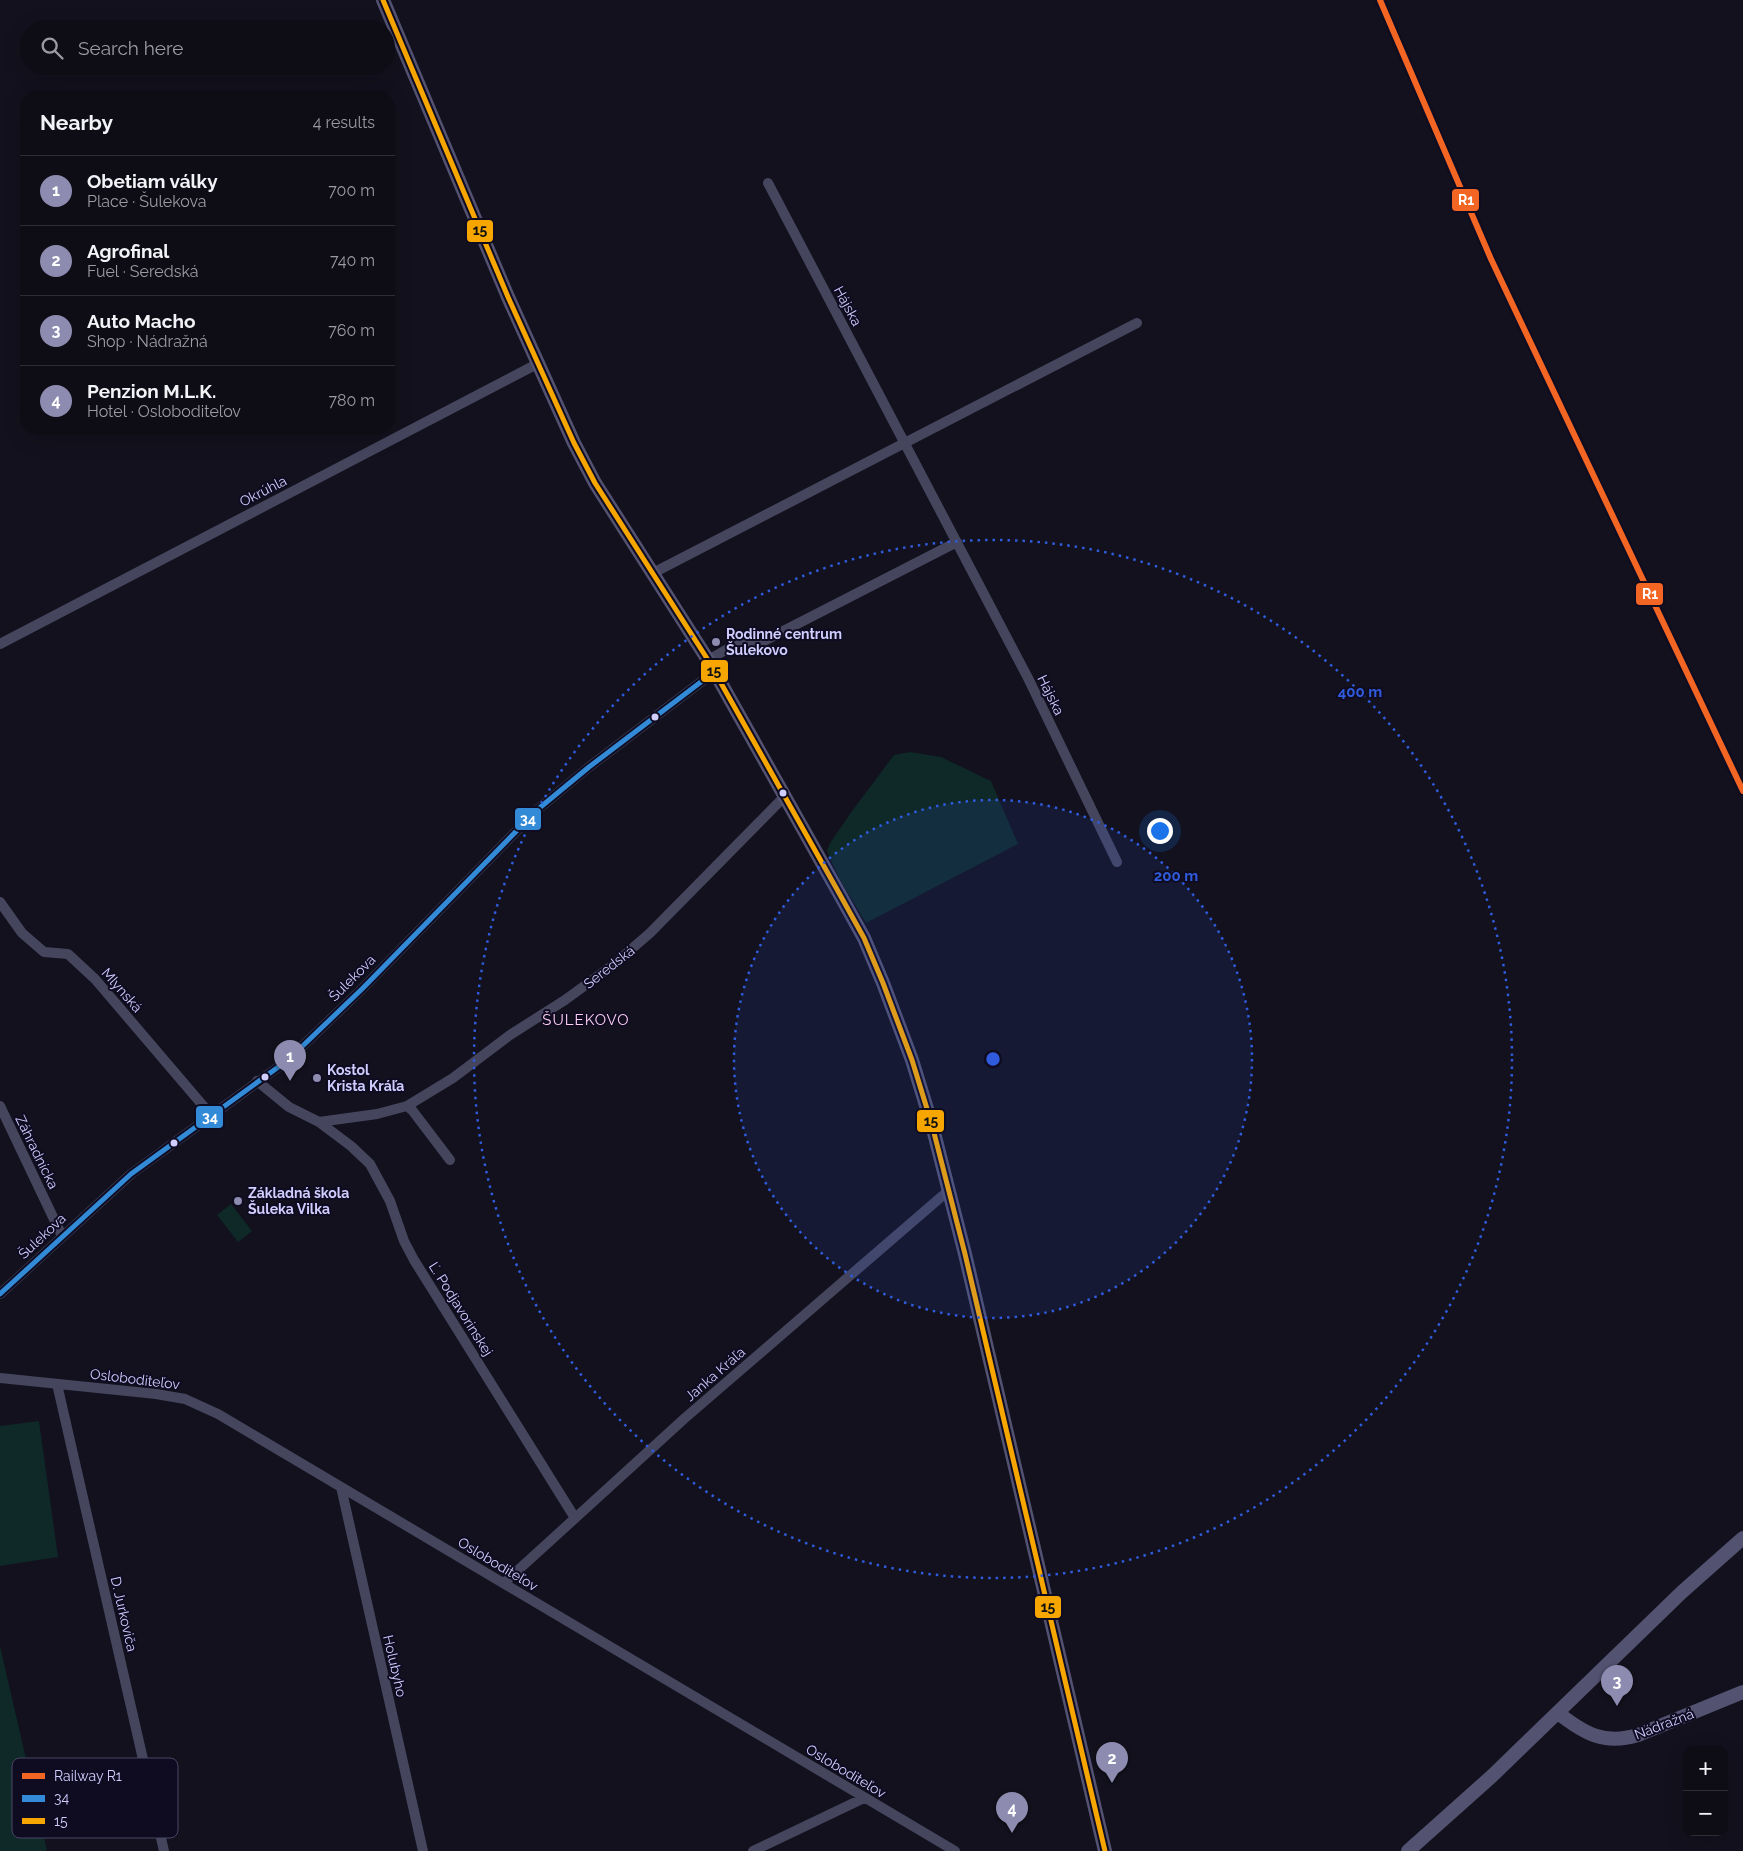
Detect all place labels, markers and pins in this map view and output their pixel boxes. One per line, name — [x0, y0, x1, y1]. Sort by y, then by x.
place label: Rodinné centrum Šulekovo — [726, 626, 842, 658]
marker: Rodinné centrum Šulekovo — [710, 636, 722, 648]
unlabelled marker — [650, 712, 660, 722]
unlabelled marker — [778, 788, 788, 798]
pin: 1 — [274, 1040, 306, 1081]
centre of rings — [984, 1050, 1002, 1068]
place label: Kostol Krista Kráľa — [327, 1062, 404, 1094]
unlabelled marker — [260, 1072, 270, 1082]
marker: Kostol Krista Kráľa — [311, 1072, 323, 1084]
unlabelled marker — [169, 1138, 179, 1148]
place label: Základná škola Šuleka Vilka — [248, 1185, 349, 1217]
marker: Základná škola Šuleka Vilka — [232, 1195, 244, 1207]
pin: 3 — [1601, 1665, 1633, 1706]
pin: 2 — [1096, 1742, 1128, 1783]
pin: 4 — [996, 1792, 1028, 1833]

